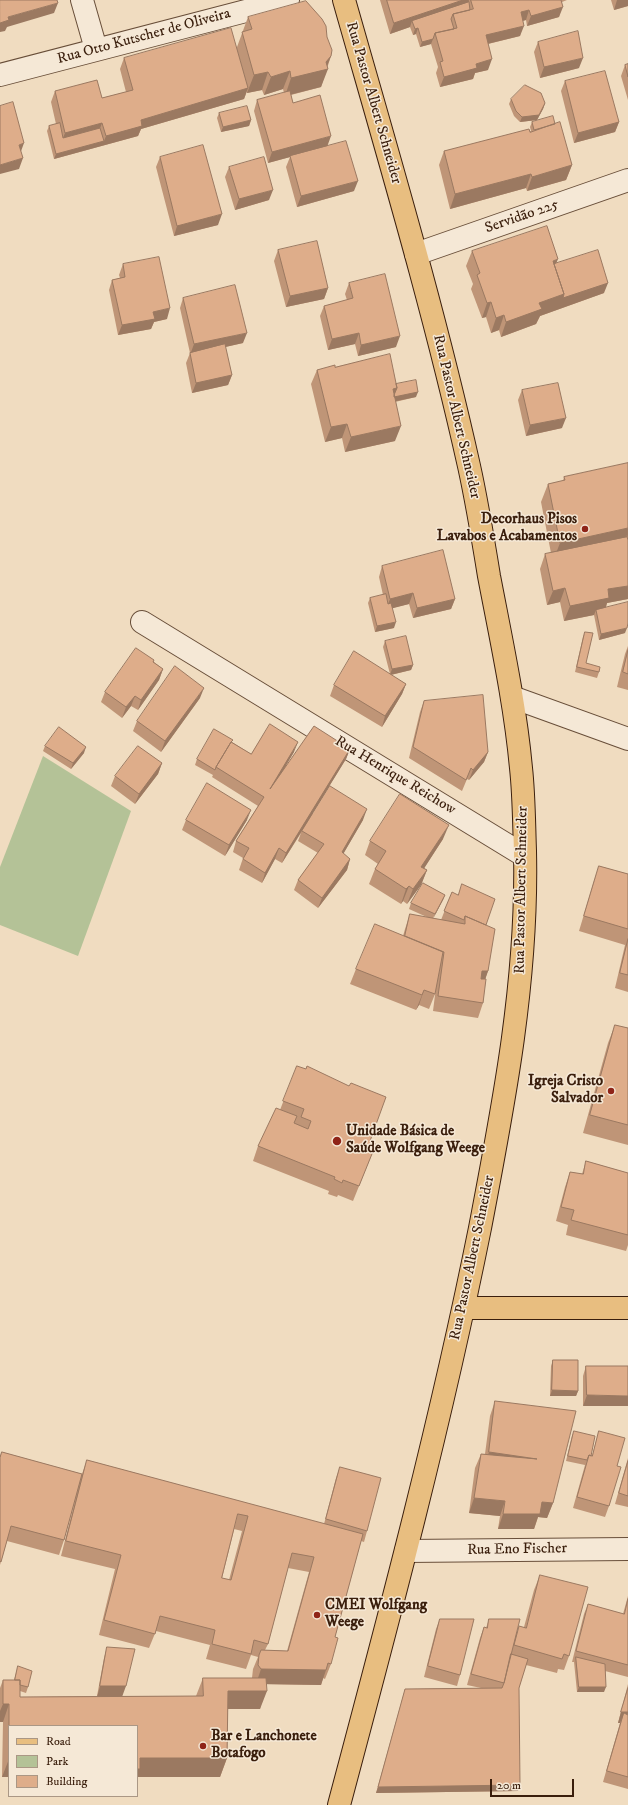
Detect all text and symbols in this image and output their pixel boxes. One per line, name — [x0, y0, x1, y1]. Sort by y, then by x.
street label: Rua Otto Kutscher de Oliveira — [55, 5, 233, 69]
street label: Rua Pastor Albert Schneider — [341, 20, 405, 186]
street label: Servidão 225 — [483, 196, 561, 238]
street label: Rua Pastor Albert Schneider — [428, 333, 484, 501]
place label: Decorhaus Pisos Lavabos e Acabamentos — [437, 511, 577, 546]
marker: Decorhaus Pisos Lavabos e Acabamentos — [580, 524, 590, 534]
street label: Rua Henrique Reichow — [331, 733, 459, 819]
street label: Rua Pastor Albert Schneider — [512, 806, 532, 974]
place label: Igreja Cristo Salvador — [528, 1073, 603, 1108]
marker: Igreja Cristo Salvador — [606, 1086, 616, 1096]
place label: Unidade Básica de Saúde Wolfgang Weege — [346, 1123, 485, 1158]
marker: Unidade Básica de Saúde Wolfgang Weege — [331, 1135, 343, 1147]
street label: Rua Pastor Albert Schneider — [447, 1174, 499, 1342]
street label: Rua Eno Fischer — [467, 1540, 567, 1560]
place label: CMEI Wolfgang Weege — [325, 1597, 427, 1632]
marker: CMEI Wolfgang Weege — [312, 1610, 322, 1620]
legend — [8, 1725, 138, 1797]
place label: Bar e Lanchonete Botafogo — [211, 1728, 317, 1763]
text: Road — [46, 1734, 71, 1749]
marker: Bar e Lanchonete Botafogo — [198, 1741, 208, 1751]
text: Park — [46, 1754, 68, 1769]
scale bar — [492, 1771, 576, 1797]
text: Building — [46, 1774, 87, 1789]
text: 20 m — [497, 1778, 521, 1793]

